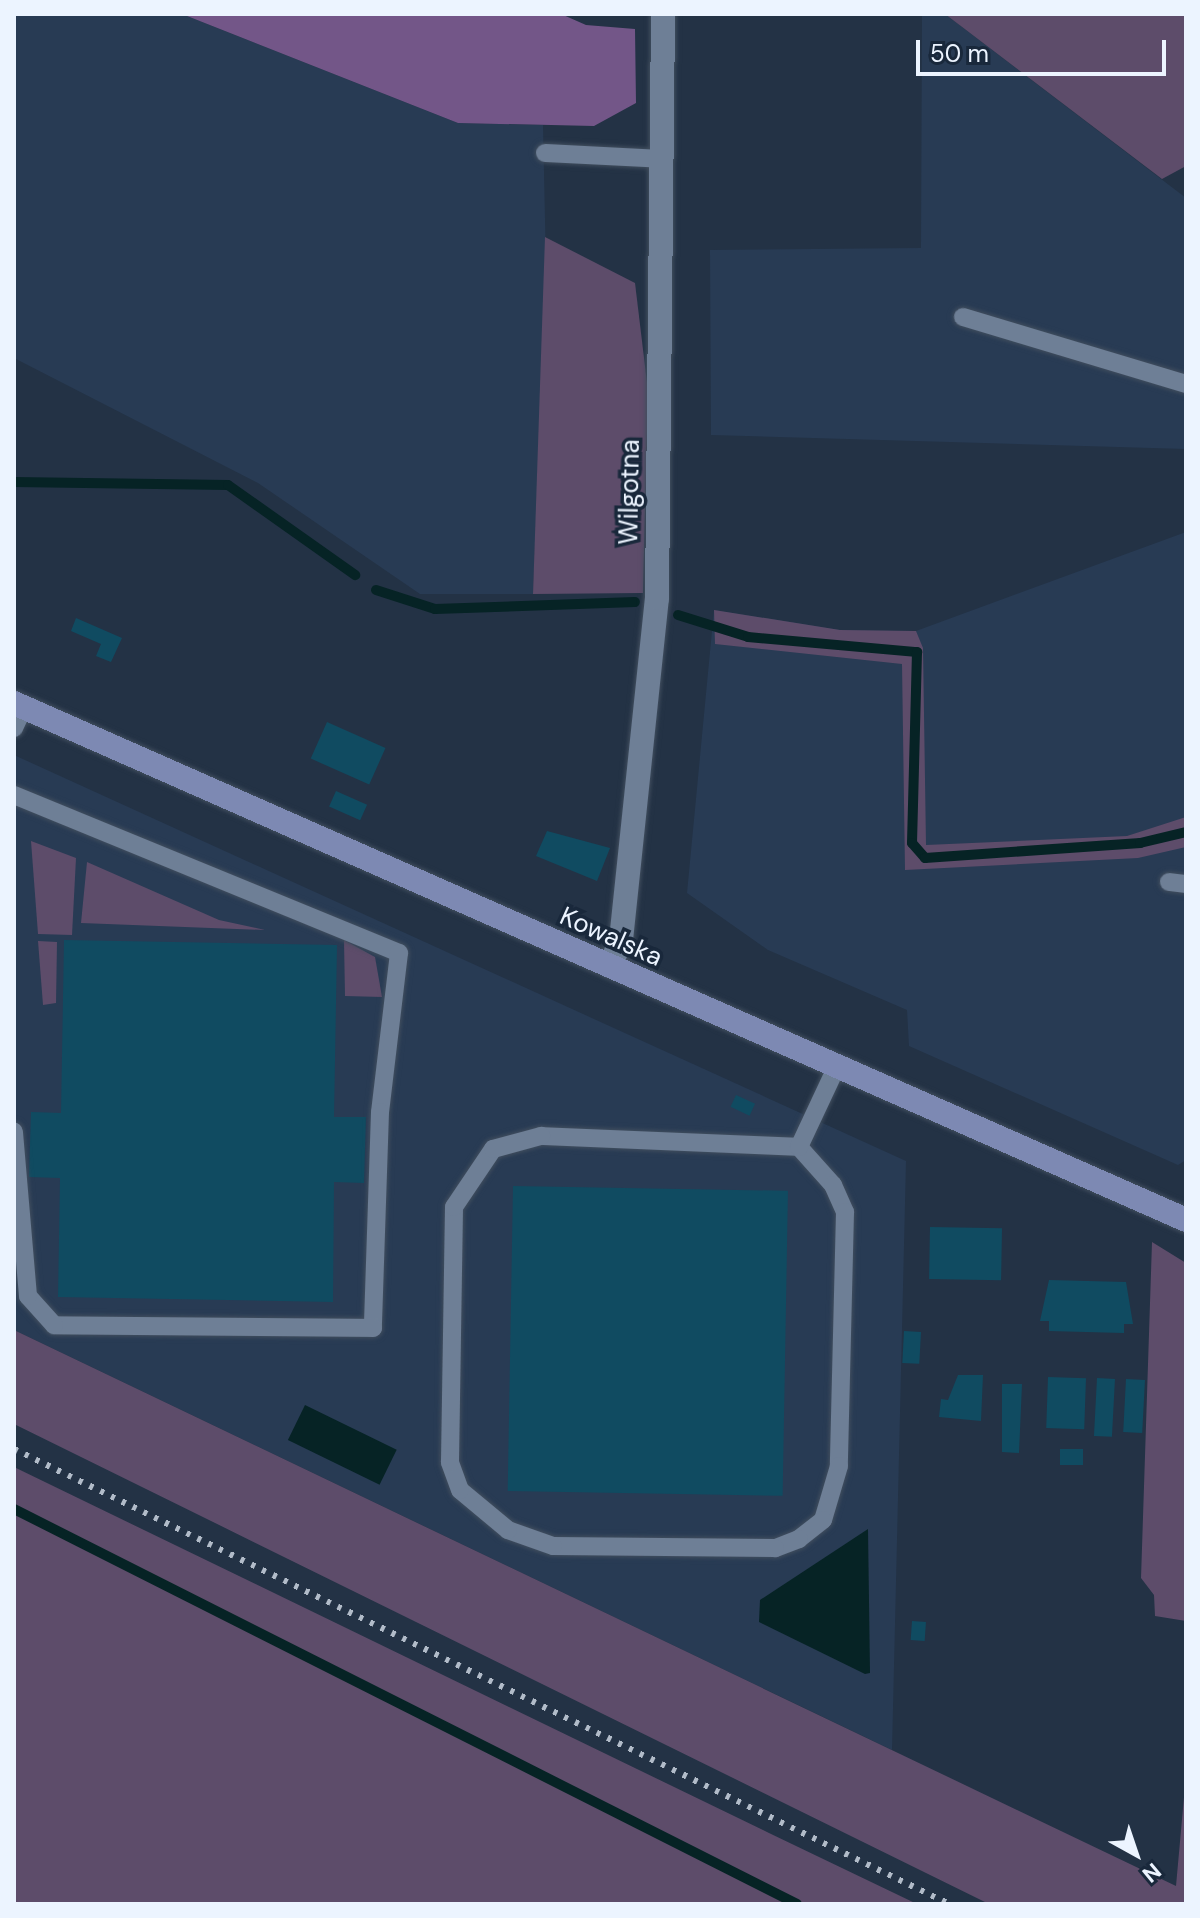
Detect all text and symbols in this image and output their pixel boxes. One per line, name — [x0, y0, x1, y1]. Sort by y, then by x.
scale bar — [920, 24, 1170, 74]
text: 50 m — [930, 38, 989, 69]
street label: Wilgotna — [613, 439, 647, 545]
street label: Kowalska — [555, 901, 667, 973]
north arrow — [1096, 1814, 1176, 1894]
text: N — [1136, 1856, 1167, 1889]

